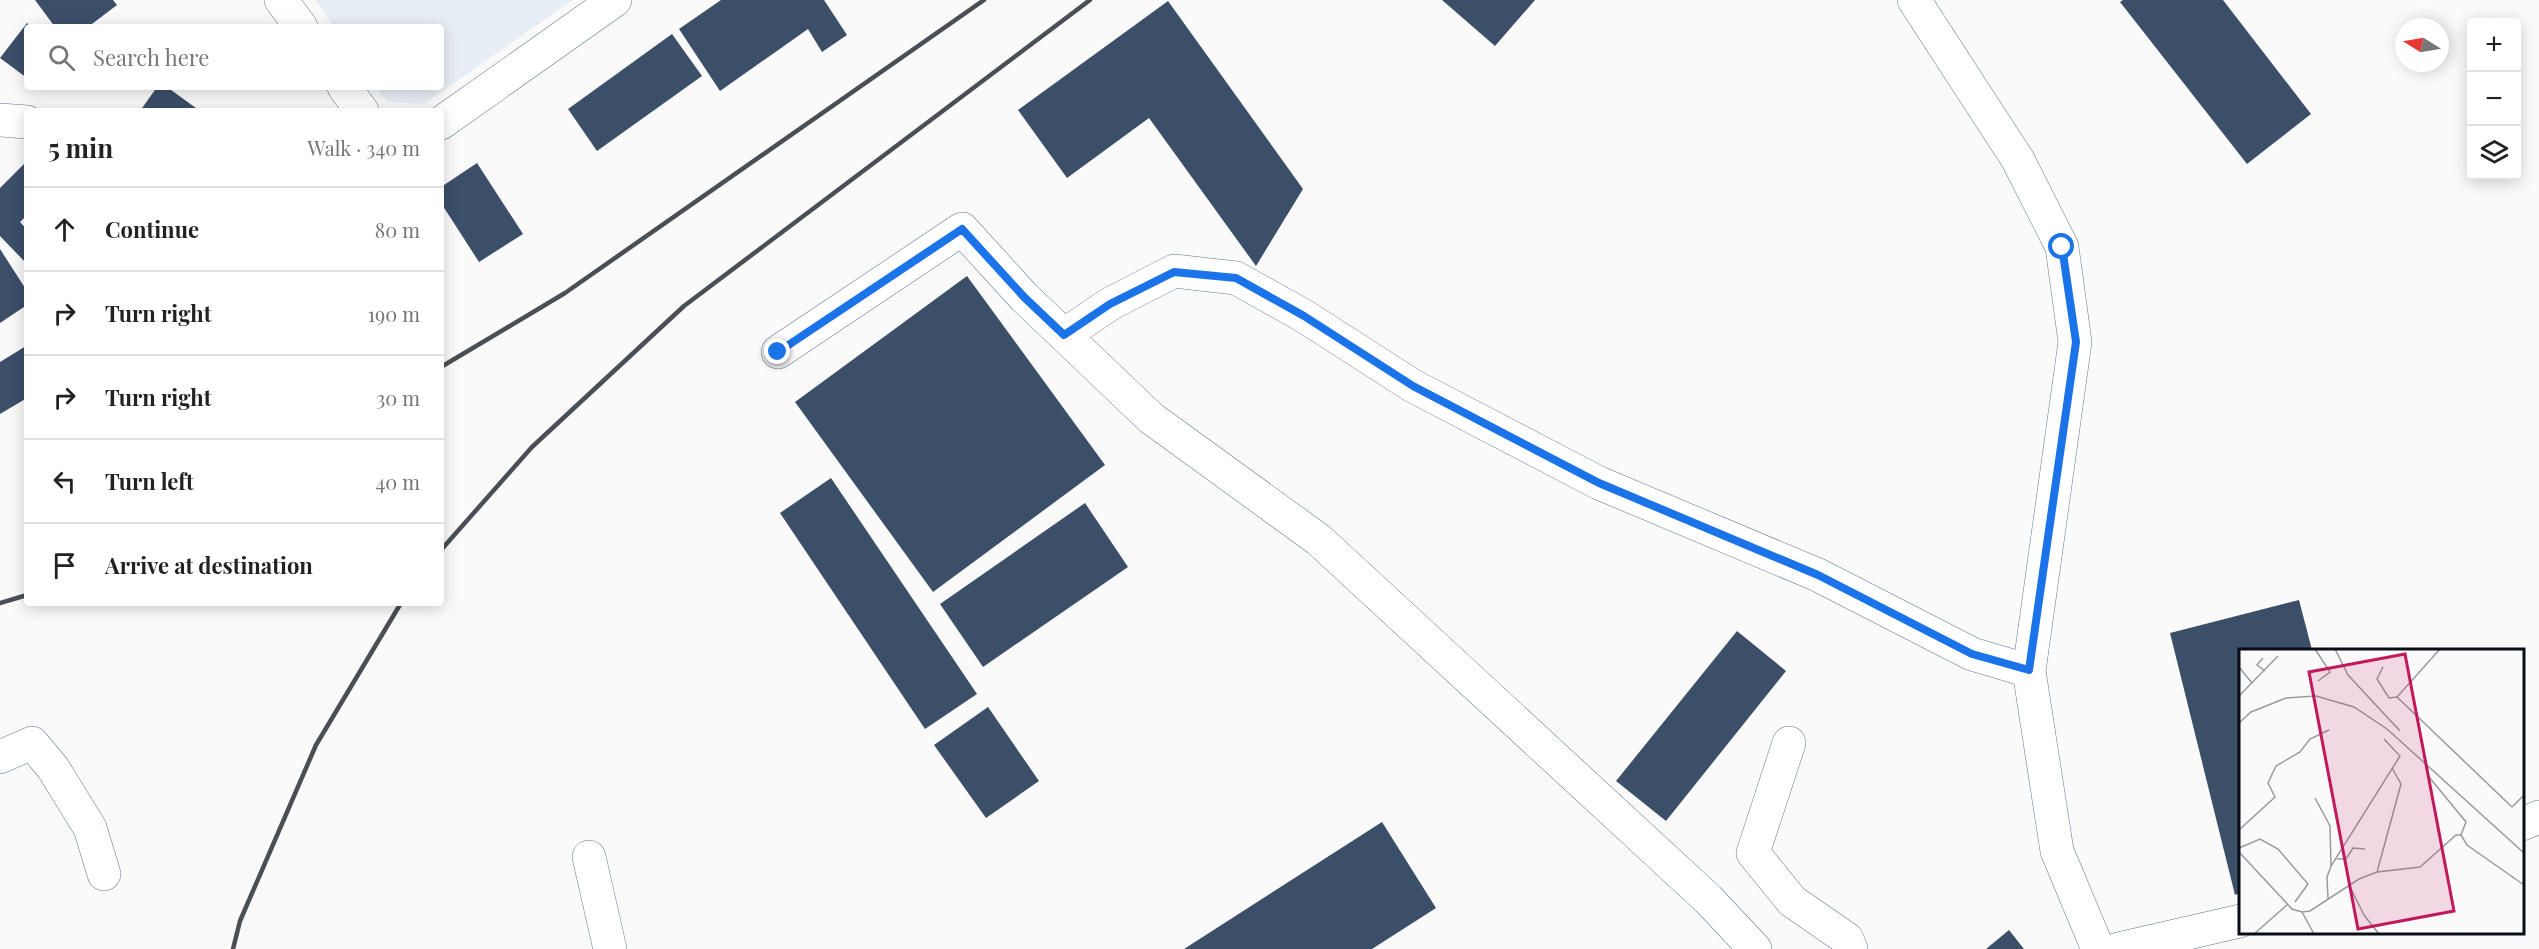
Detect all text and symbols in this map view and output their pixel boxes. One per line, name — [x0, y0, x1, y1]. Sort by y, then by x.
north arrow — [2395, 18, 2449, 72]
map controls — [2467, 18, 2521, 180]
button: + — [2467, 18, 2521, 72]
search box — [24, 24, 444, 90]
icon: search — [45, 41, 78, 74]
text: Search here — [93, 42, 209, 72]
button: − — [2467, 72, 2521, 126]
button: layers — [2467, 126, 2521, 180]
text: 5 min — [48, 130, 113, 165]
text: Walk · 340 m — [308, 134, 420, 161]
icon: ahead — [48, 213, 81, 246]
text: Continue — [105, 214, 199, 244]
text: 80 m — [375, 216, 420, 243]
route start — [2048, 233, 2074, 259]
icon: right — [48, 297, 81, 330]
text: Turn right — [105, 298, 211, 328]
text: 190 m — [368, 300, 420, 327]
route end — [764, 338, 790, 364]
icon: right — [48, 381, 81, 414]
text: Turn right — [105, 382, 211, 412]
text: 30 m — [376, 384, 420, 411]
icon: left — [48, 465, 81, 498]
text: Turn left — [105, 466, 194, 496]
text: 40 m — [375, 468, 420, 495]
icon: arrive — [48, 549, 81, 582]
text: Arrive at destination — [105, 550, 313, 580]
inset map — [2239, 649, 2524, 934]

